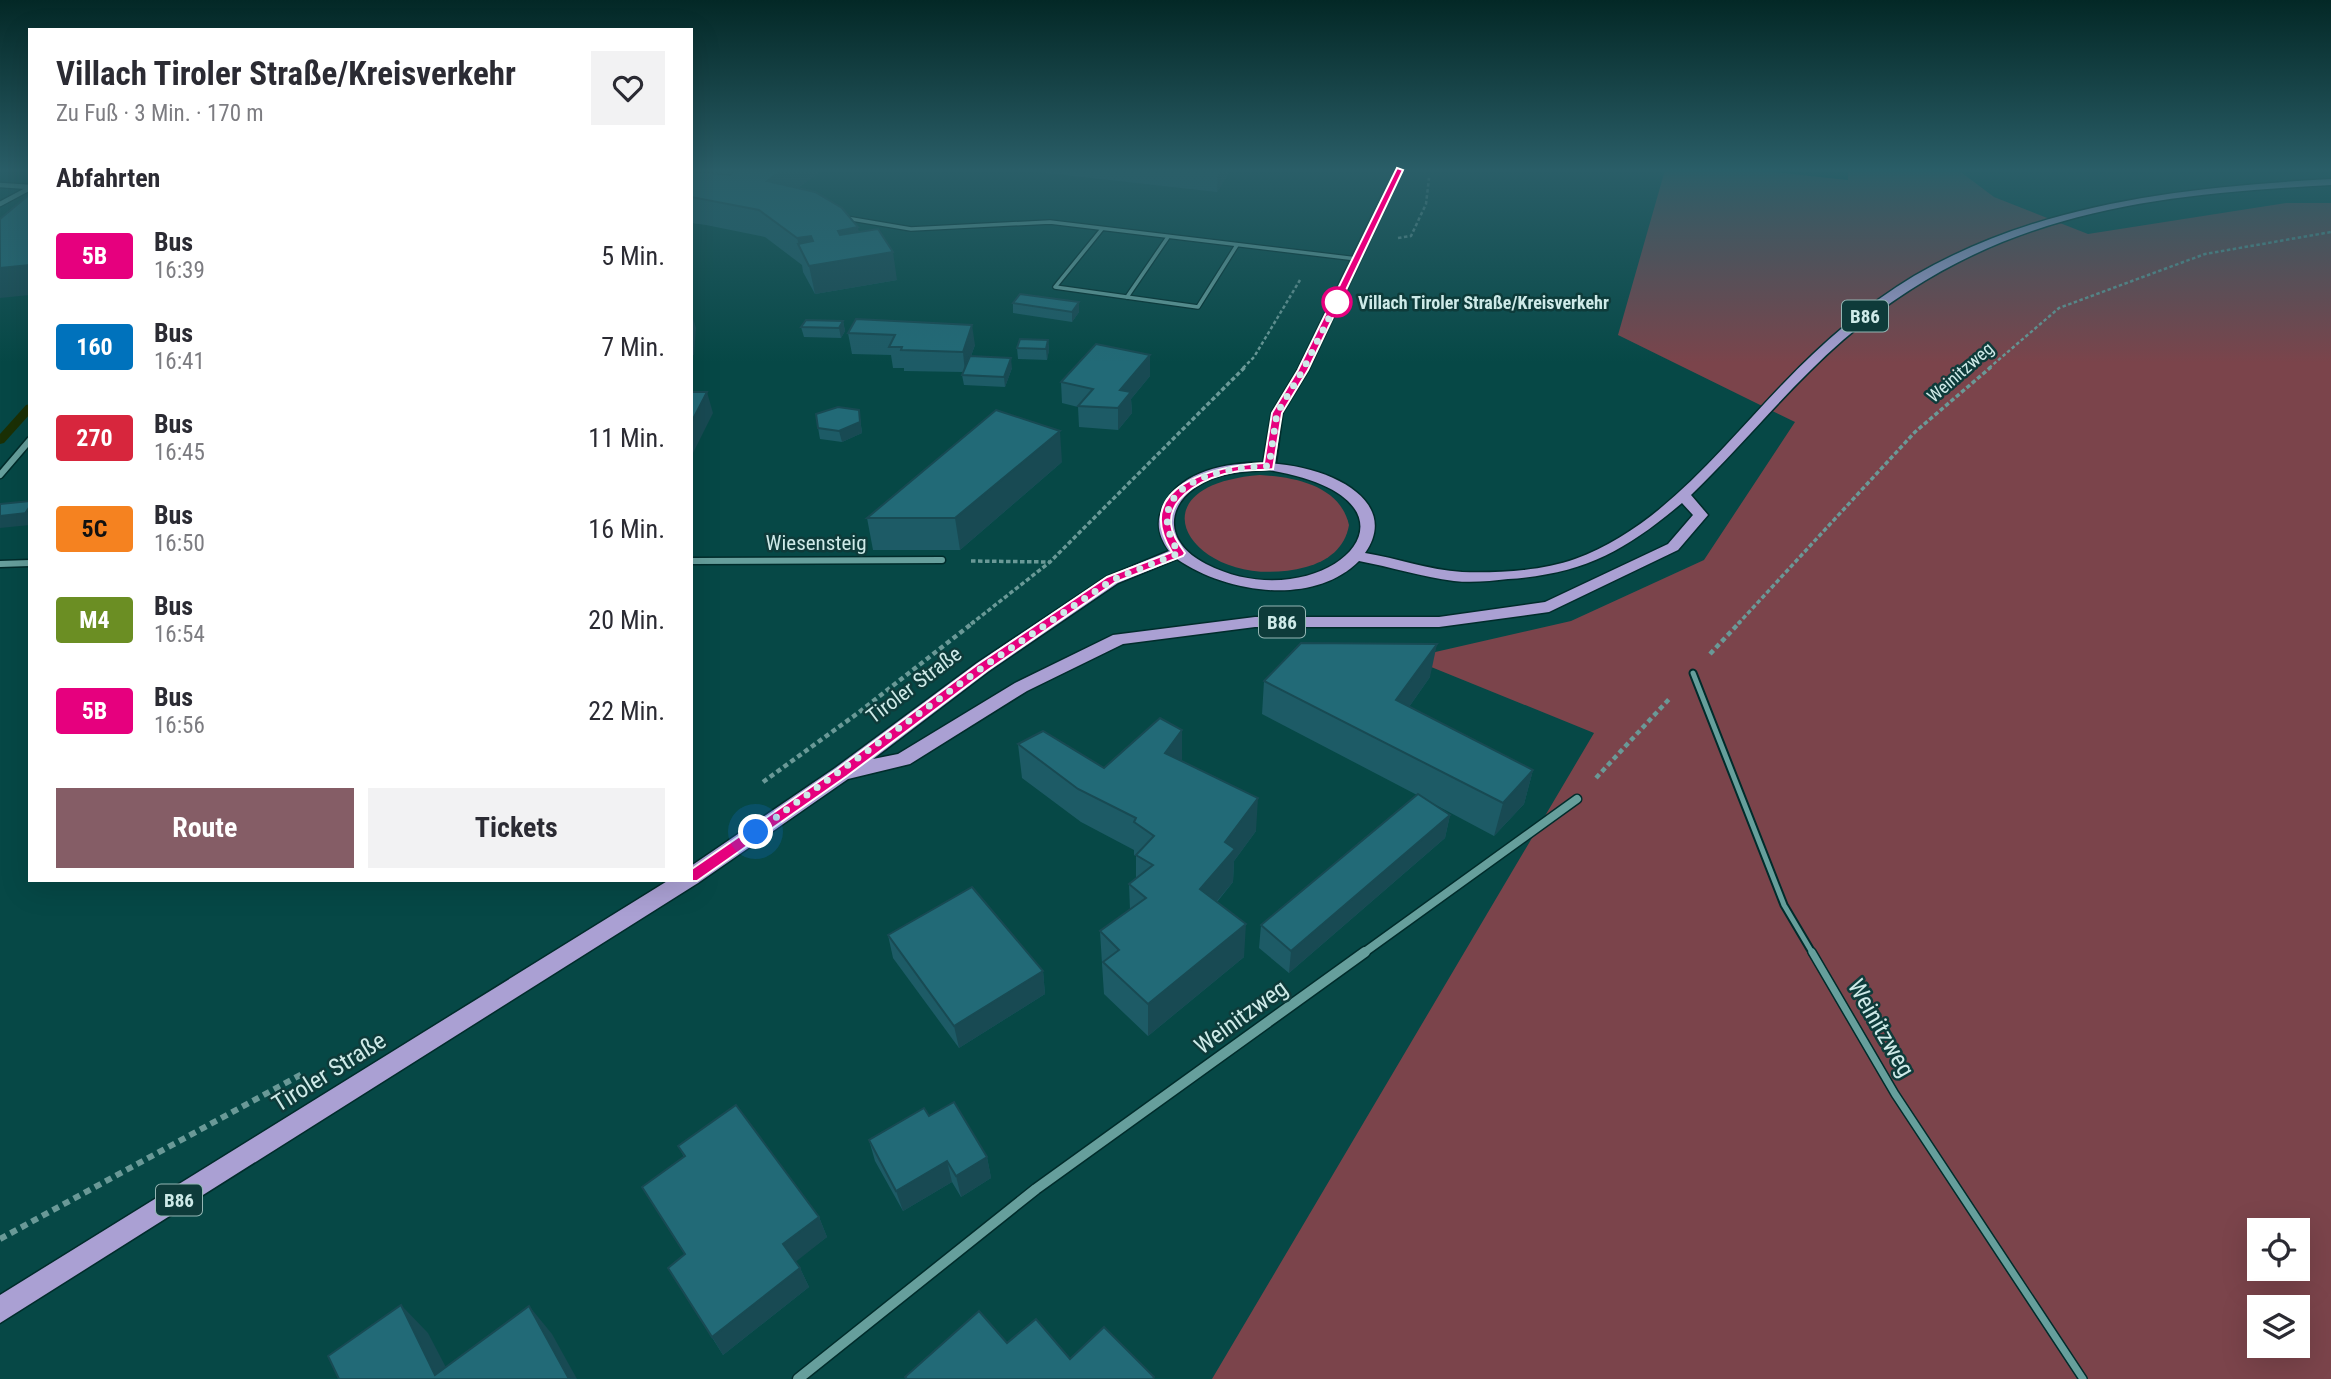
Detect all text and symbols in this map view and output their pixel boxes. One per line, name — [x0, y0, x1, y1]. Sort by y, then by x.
button: heart — [591, 51, 665, 125]
text: Villach Tiroler Straße/Kreisverkehr — [56, 54, 516, 93]
text: Zu Fuß · 3 Min. · 170 m — [56, 100, 264, 127]
text: Abfahrten — [56, 163, 160, 193]
text: Bus — [154, 227, 193, 257]
text: 5 Min. — [601, 241, 665, 271]
text: 5B — [82, 242, 107, 270]
text: 16:39 — [154, 257, 205, 284]
marker: Villach Tiroler Straße/Kreisverkehr — [1322, 287, 1352, 317]
place label: Villach Tiroler Straße/Kreisverkehr — [1358, 292, 1609, 313]
road number: B86 — [1842, 300, 1888, 332]
text: Bus — [154, 318, 193, 348]
text: 7 Min. — [601, 332, 665, 362]
text: 160 — [76, 333, 113, 361]
street label: Weinitzweg — [1923, 337, 1997, 407]
text: 16:41 — [154, 348, 205, 375]
text: Bus — [154, 409, 193, 439]
text: 11 Min. — [588, 423, 665, 453]
text: 270 — [76, 424, 113, 452]
text: 16:45 — [154, 439, 205, 466]
text: Bus — [154, 500, 193, 530]
text: 16 Min. — [588, 514, 665, 544]
text: 5C — [82, 515, 107, 543]
text: 16:50 — [154, 530, 205, 557]
street label: Wiesensteig — [765, 531, 867, 555]
text: Bus — [154, 591, 193, 621]
text: 20 Min. — [588, 605, 665, 635]
text: M4 — [79, 606, 110, 634]
road number: B86 — [1259, 607, 1305, 638]
text: 16:54 — [154, 621, 205, 648]
street label: Tiroler Straße — [862, 642, 966, 728]
text: Bus — [154, 682, 193, 712]
text: 22 Min. — [588, 696, 665, 726]
text: 5B — [82, 697, 107, 725]
text: 16:56 — [154, 712, 205, 739]
button: Route — [56, 788, 354, 868]
button: Tickets — [368, 788, 665, 868]
your location — [738, 814, 773, 849]
street label: Weinitzweg — [1189, 974, 1293, 1060]
street label: Weinitzweg — [1842, 974, 1920, 1082]
street label: Tiroler Straße — [267, 1026, 391, 1118]
road number: B86 — [156, 1184, 202, 1216]
map controls — [2247, 1218, 2310, 1358]
button: locate — [2247, 1218, 2310, 1281]
button: layers — [2247, 1295, 2310, 1358]

